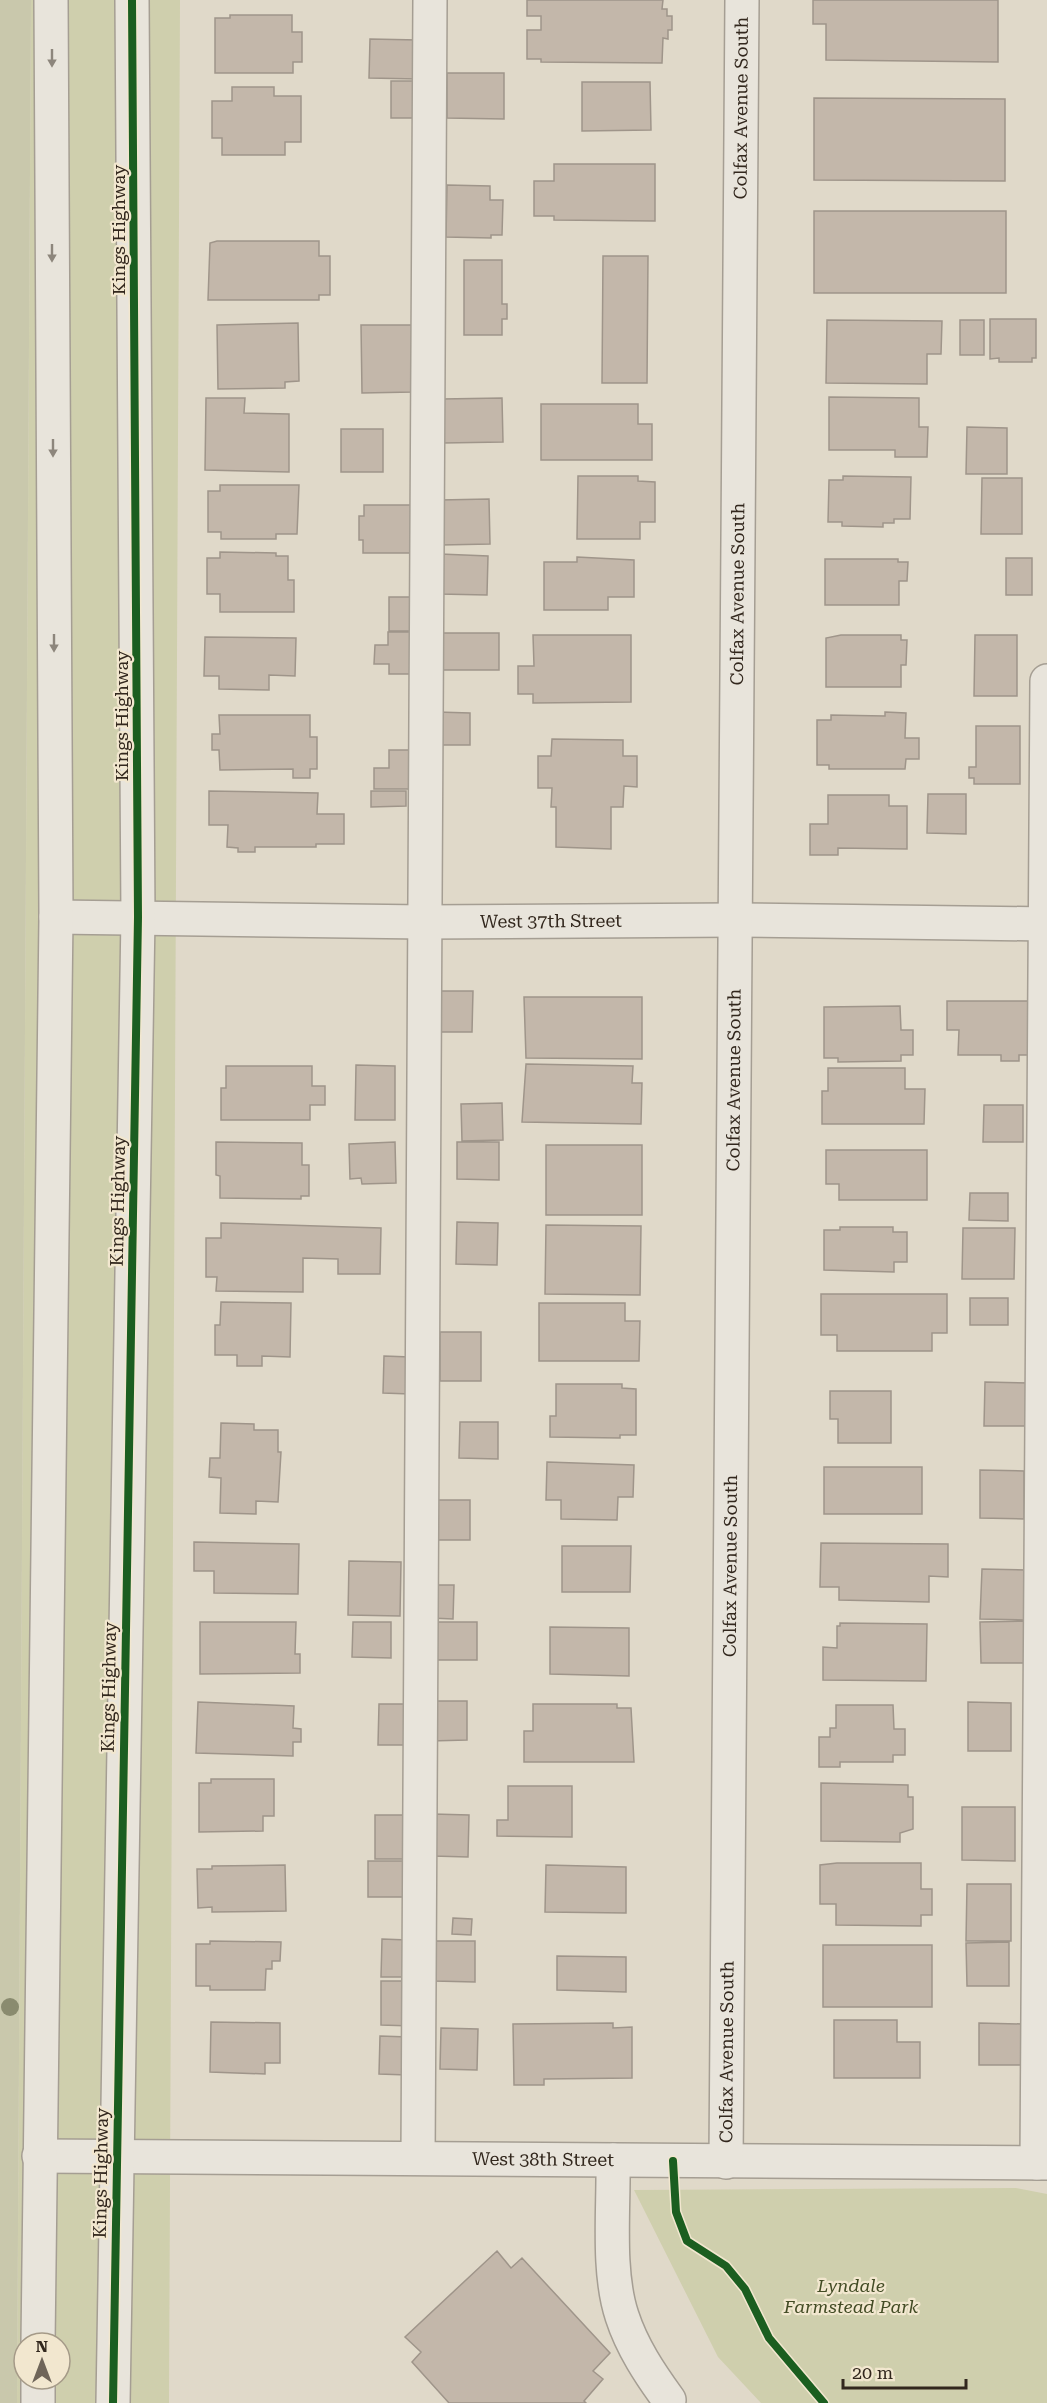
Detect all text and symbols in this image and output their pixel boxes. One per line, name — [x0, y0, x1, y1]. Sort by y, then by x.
street label: Colfax Avenue South — [730, 16, 752, 199]
one-way arrow — [47, 49, 56, 68]
street label: Kings Highway — [108, 164, 129, 295]
one-way arrow — [47, 244, 57, 263]
one-way arrow — [48, 439, 58, 458]
street label: Colfax Avenue South — [726, 502, 748, 685]
one-way arrow — [49, 634, 59, 653]
street label: Kings Highway — [111, 650, 132, 781]
street label: West 37th Street — [480, 910, 622, 932]
street label: Colfax Avenue South — [722, 988, 745, 1171]
street label: Kings Highway — [106, 1135, 129, 1267]
street label: Colfax Avenue South — [719, 1474, 741, 1657]
street label: Kings Highway — [97, 1621, 120, 1753]
street label: Colfax Avenue South — [715, 1960, 737, 2143]
street label: Kings Highway — [89, 2107, 112, 2239]
street label: West 38th Street — [472, 2148, 614, 2170]
park label: Lyndale Farmstead Park — [783, 2275, 918, 2317]
north arrow — [12, 2331, 72, 2391]
text: N — [36, 2337, 48, 2356]
scale bar — [843, 2352, 966, 2390]
text: 20 m — [852, 2362, 893, 2383]

